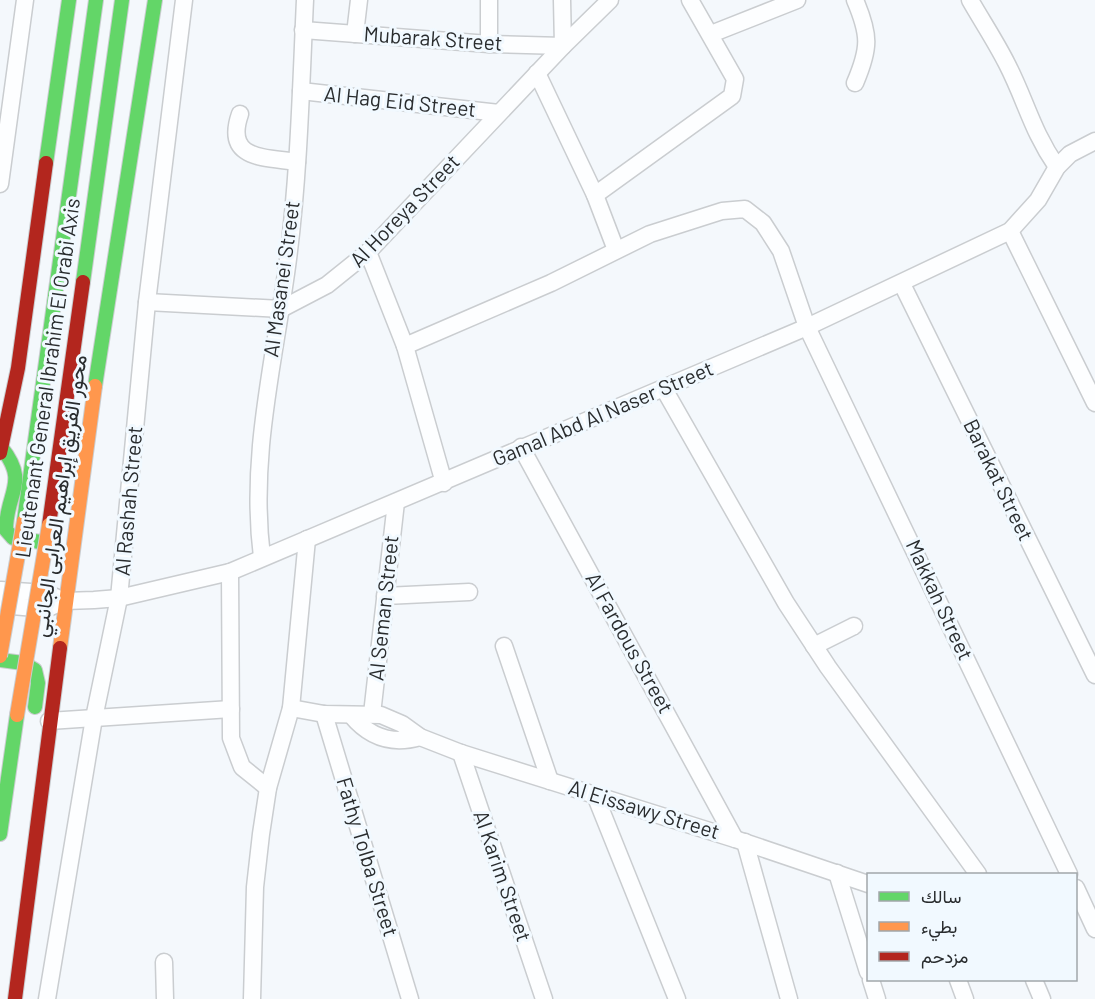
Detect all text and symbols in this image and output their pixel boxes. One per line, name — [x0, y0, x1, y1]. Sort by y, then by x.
street label: Mubarak Street — [363, 20, 503, 55]
street label: Al Hag Eid Street — [323, 80, 477, 121]
street label: Al Horeya Street — [344, 148, 464, 272]
street label: Lieutenant General Ibrahim El Orabi Axis — [9, 196, 84, 559]
street label: Al Masanei Street — [257, 199, 304, 359]
street label: محور الفريق إبراهيم العرابى الجانبي — [26, 353, 97, 639]
street label: Gamal Abd Al Naser Street — [488, 355, 717, 471]
street label: Barakat Street — [959, 414, 1040, 544]
street label: Al Rashah Street — [109, 425, 147, 577]
street label: Al Seman Street — [362, 534, 403, 682]
street label: Makkah Street — [902, 535, 979, 664]
street label: Al Fardous Street — [581, 568, 679, 717]
street label: Fathy Tolba Street — [332, 774, 405, 939]
street label: Al Eissawy Street — [566, 774, 723, 843]
street label: Al Karim Street — [469, 807, 538, 944]
legend — [867, 873, 1077, 981]
text: سالك — [921, 885, 961, 907]
text: بطيء — [921, 915, 957, 942]
text: مزدحم — [921, 945, 968, 969]

